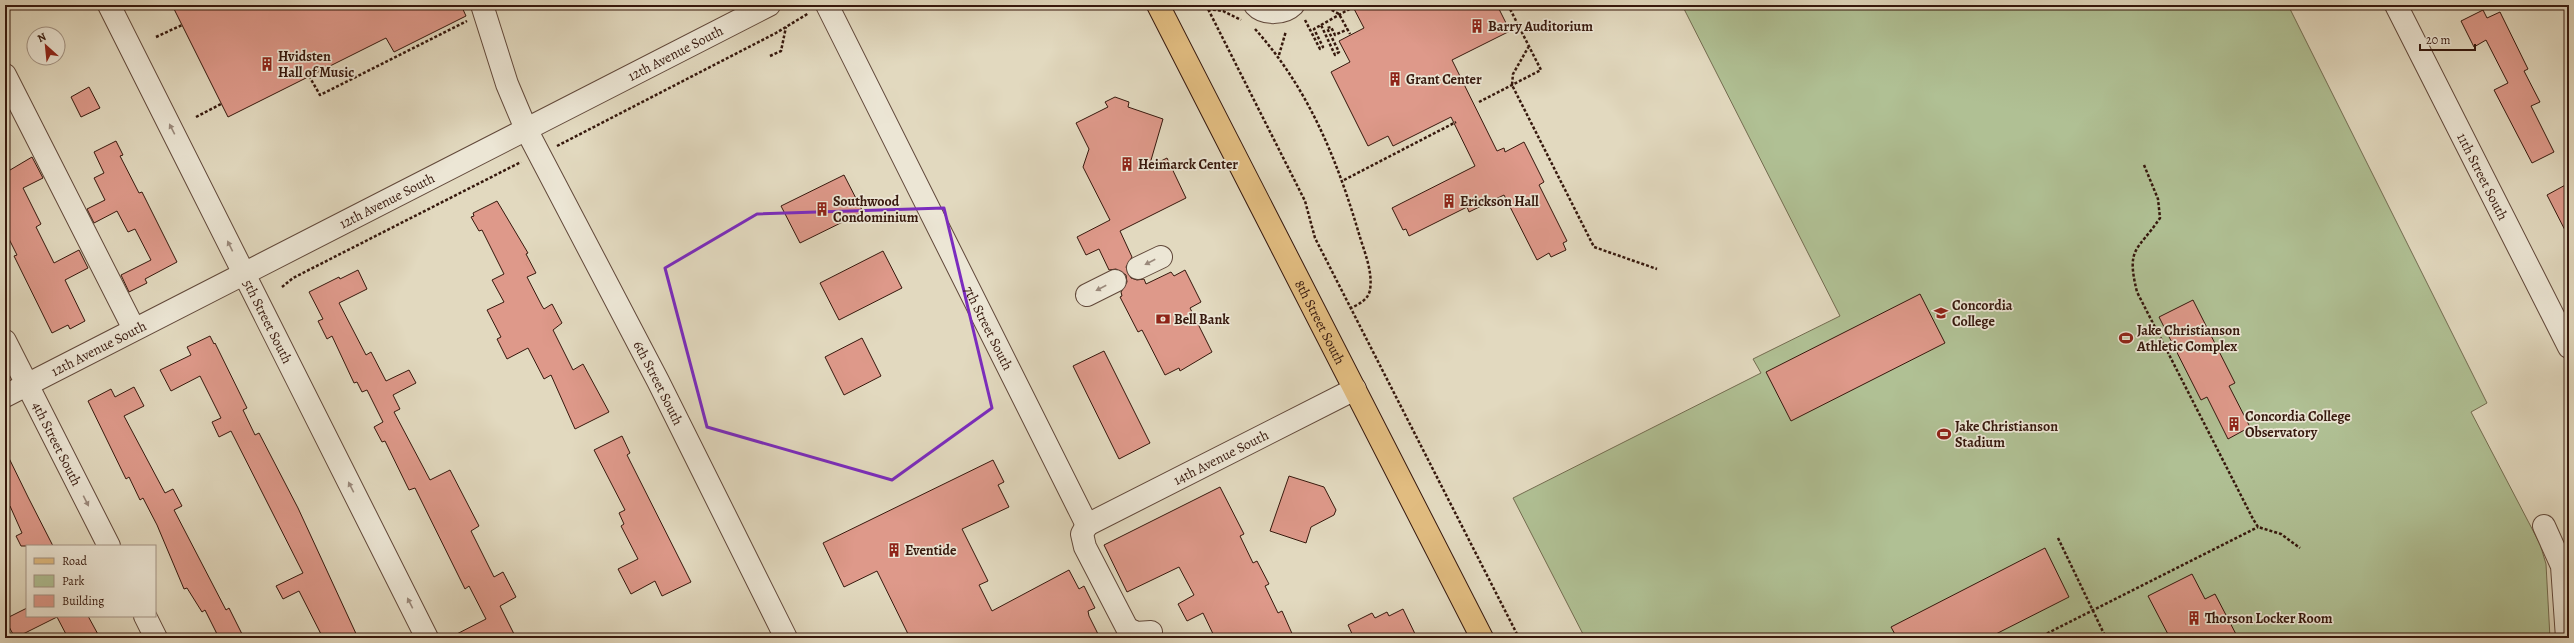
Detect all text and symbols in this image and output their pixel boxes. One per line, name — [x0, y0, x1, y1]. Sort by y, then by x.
place label: Barry Auditorium — [1488, 17, 1593, 36]
building icon: Barry Auditorium — [1469, 18, 1485, 34]
street label: 12th Avenue South — [624, 20, 727, 85]
north arrow — [26, 26, 66, 66]
scale bar — [2420, 26, 2475, 52]
text: N — [35, 29, 49, 46]
text: 20 m — [2426, 32, 2450, 48]
place label: Hvidsten Hall of Music — [278, 47, 354, 82]
building icon: Hvidsten Hall of Music — [259, 56, 275, 72]
place label: Grant Center — [1406, 70, 1482, 89]
building icon: Grant Center — [1387, 71, 1403, 87]
one-way arrow — [169, 123, 176, 135]
street label: 11th Street South — [2453, 129, 2513, 224]
place label: Heimarck Center — [1138, 155, 1238, 174]
building icon: Heimarck Center — [1119, 156, 1135, 172]
street label: 12th Avenue South — [336, 168, 438, 233]
place label: Southwood Condominium — [833, 192, 919, 227]
place label: Erickson Hall — [1460, 192, 1539, 211]
building icon: Erickson Hall — [1441, 193, 1457, 209]
building icon: Southwood Condominium — [814, 201, 830, 217]
one-way arrow — [227, 240, 233, 252]
one-way arrow — [1144, 259, 1155, 266]
street label: 5th Street South — [239, 276, 297, 367]
street label: 8th Street South — [1291, 276, 1350, 368]
street label: 7th Street South — [959, 283, 1018, 374]
one-way arrow — [1095, 285, 1107, 291]
place label: Concordia College — [1952, 296, 2013, 331]
school or university icon: Concordia College — [1933, 305, 1949, 321]
place label: Bell Bank — [1174, 310, 1230, 329]
bank icon: Bell Bank — [1155, 311, 1171, 327]
street label: 12th Avenue South — [48, 316, 150, 380]
place label: Jake Christianson Athletic Complex — [2136, 321, 2240, 356]
sports icon: Jake Christianson Athletic Complex — [2118, 330, 2134, 346]
street label: 6th Street South — [629, 337, 688, 429]
street label: 4th Street South — [28, 398, 87, 489]
place label: Concordia College Observatory — [2245, 407, 2351, 442]
building icon: Concordia College Observatory — [2226, 416, 2242, 432]
place label: Jake Christianson Stadium — [1955, 417, 2058, 452]
street label: 14th Avenue South — [1170, 425, 1272, 489]
sports icon: Jake Christianson Stadium — [1936, 426, 1952, 442]
one-way arrow — [348, 481, 354, 493]
one-way arrow — [83, 495, 89, 506]
place label: Eventide — [905, 541, 957, 560]
building icon: Eventide — [886, 542, 902, 558]
legend — [26, 545, 156, 617]
text: Road — [62, 553, 88, 569]
text: Park — [62, 573, 85, 589]
text: Building — [62, 593, 104, 609]
one-way arrow — [406, 597, 413, 609]
place label: Thorson Locker Room — [2205, 609, 2333, 628]
building icon: Thorson Locker Room — [2186, 610, 2202, 626]

